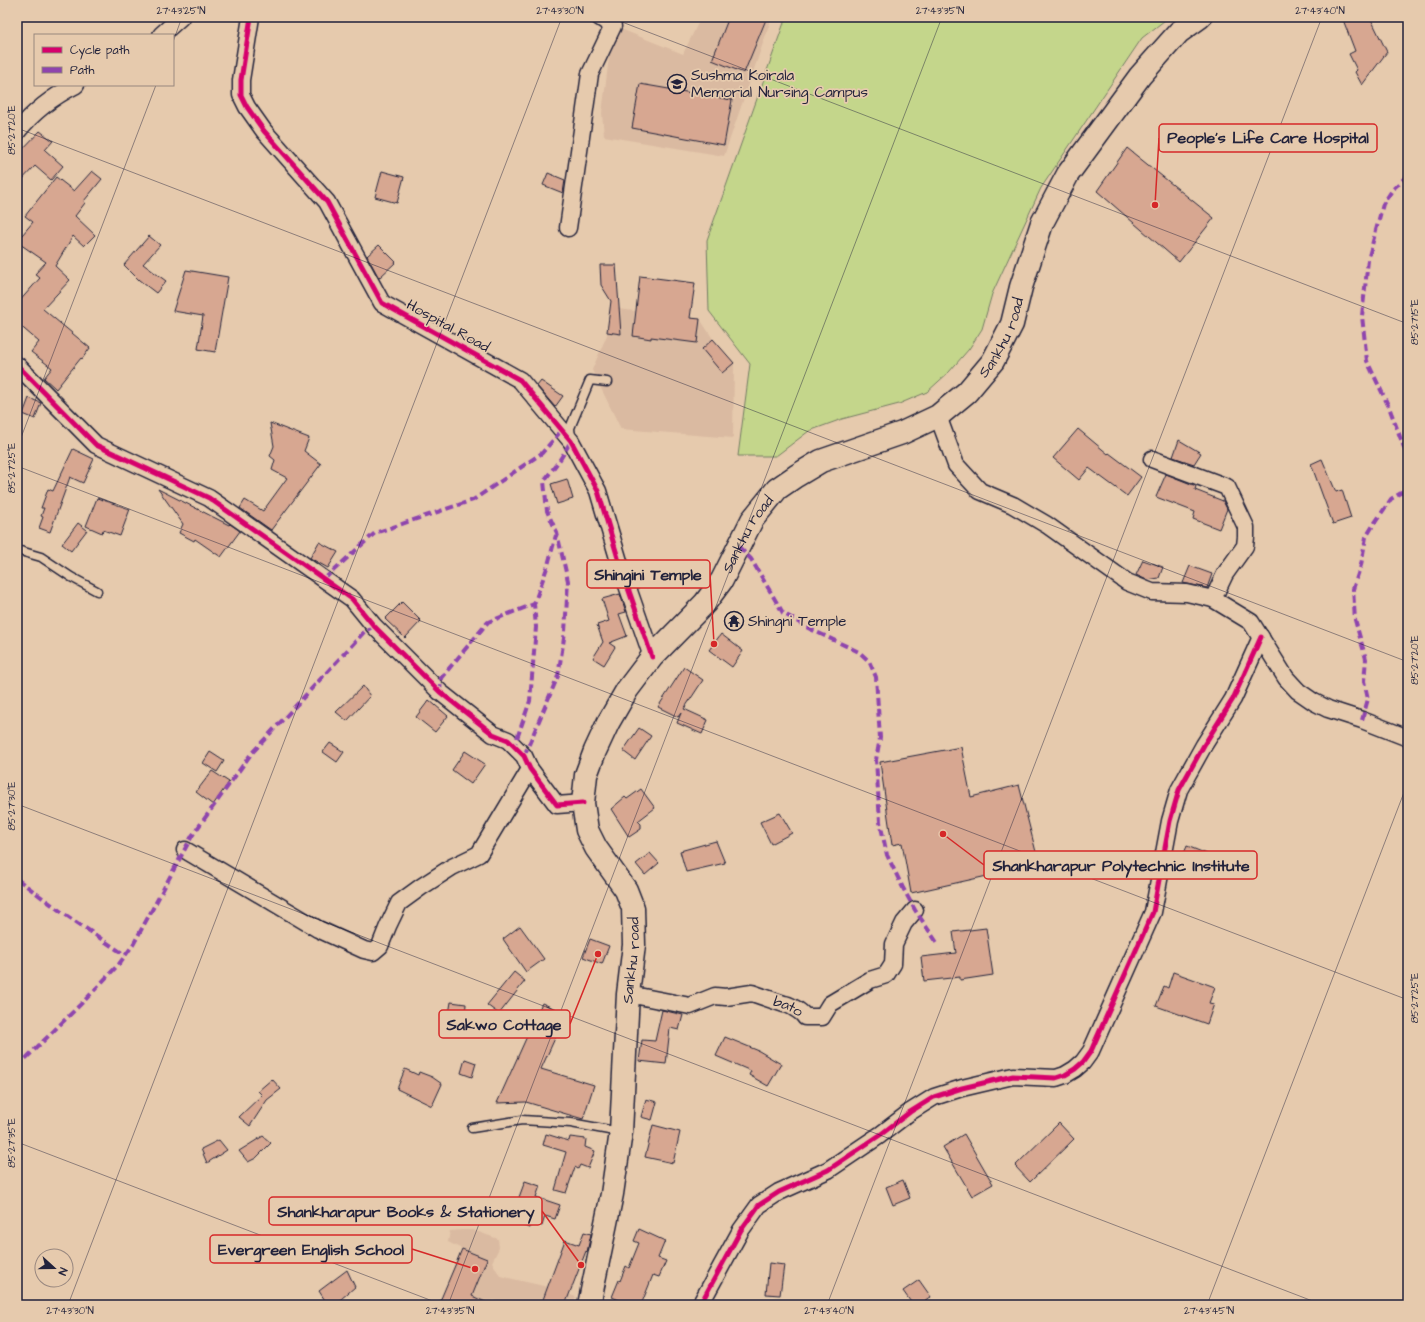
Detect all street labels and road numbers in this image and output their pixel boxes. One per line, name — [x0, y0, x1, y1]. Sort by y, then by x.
street label: Hospital Road — [403, 294, 494, 358]
street label: Sankhu road — [973, 295, 1029, 382]
street label: Sankhu road — [717, 490, 779, 577]
street label: Sankhu road — [617, 916, 645, 1004]
street label: bato — [771, 991, 808, 1022]

